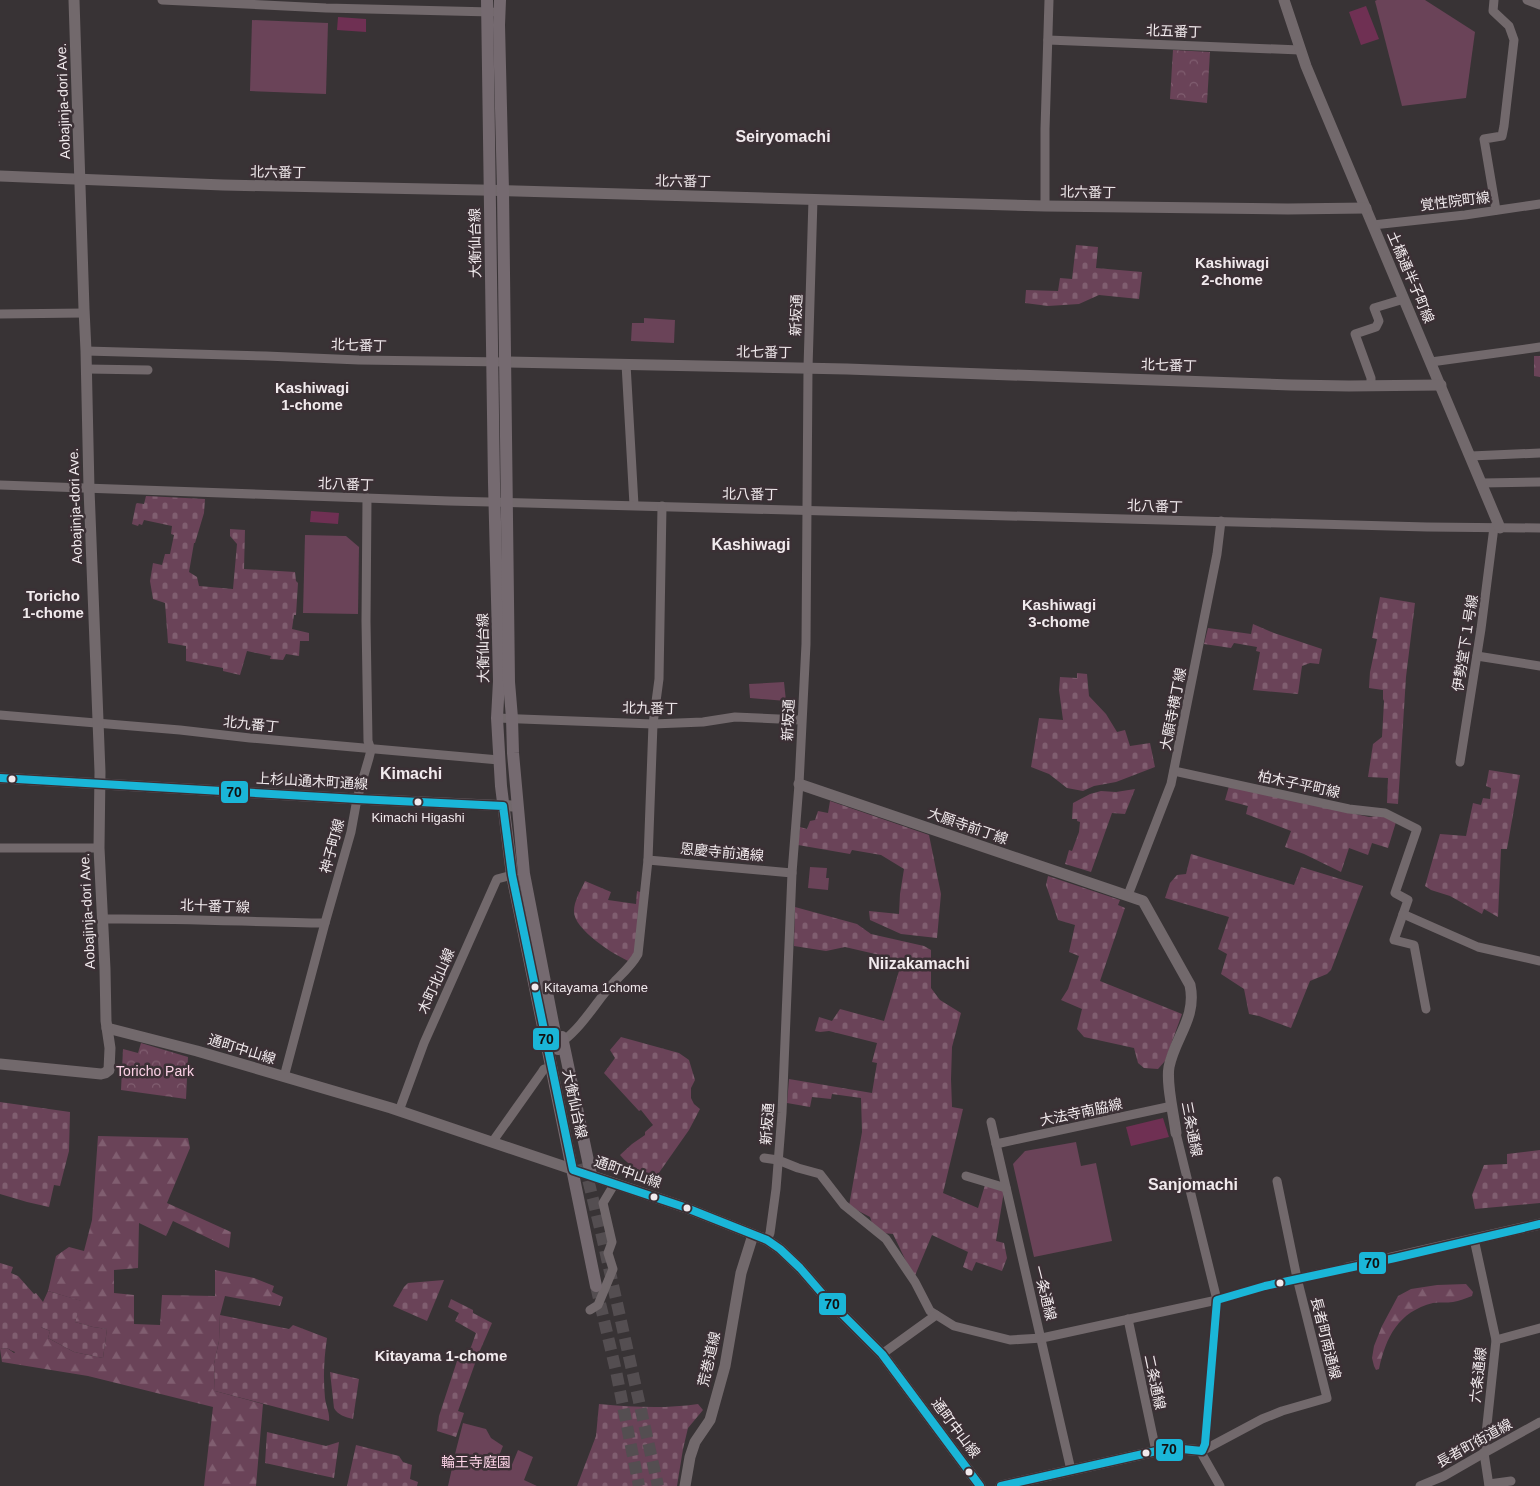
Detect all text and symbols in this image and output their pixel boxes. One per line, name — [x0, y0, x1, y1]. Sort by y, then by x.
street label: 北五番丁 — [1146, 22, 1202, 40]
street label: Aobajinja-dori Ave. — [53, 43, 73, 159]
district label: Seiryomachi — [735, 128, 831, 145]
street label: 北六番丁 — [250, 164, 306, 180]
street label: 北六番丁 — [655, 173, 711, 189]
street label: 北六番丁 — [1060, 184, 1116, 200]
street label: 覚性院町線 — [1419, 189, 1491, 213]
street label: 大衡仙台線 — [466, 208, 484, 278]
street label: 土橋通半子町線 — [1384, 229, 1438, 325]
district label: Kashiwagi 2-chome — [1195, 254, 1269, 288]
street label: 新坂通 — [787, 294, 805, 336]
street label: 北七番丁 — [331, 336, 387, 354]
street label: 北七番丁 — [736, 344, 792, 360]
street label: 北七番丁 — [1141, 356, 1197, 374]
district label: Kashiwagi 1-chome — [275, 379, 349, 413]
street label: Aobajinja-dori Ave. — [65, 448, 85, 564]
street label: 北八番丁 — [318, 475, 374, 493]
street label: 北八番丁 — [722, 486, 778, 502]
street label: 北八番丁 — [1127, 497, 1183, 515]
district label: Kashiwagi — [711, 536, 791, 553]
district label: Toricho 1-chome — [22, 587, 84, 621]
street label: 伊勢堂下１号線 — [1449, 593, 1481, 693]
district label: Kashiwagi 3-chome — [1022, 596, 1096, 630]
street label: 大衡仙台線 — [474, 613, 492, 683]
street label: 大願寺横丁線 — [1157, 666, 1189, 752]
street label: 新坂通 — [779, 699, 797, 741]
street label: 北九番丁 — [622, 700, 678, 716]
street label: 北九番丁 — [222, 713, 280, 735]
district label: Kimachi — [380, 765, 442, 782]
street label: 柏木子平町線 — [1256, 767, 1342, 801]
street label: 上杉山通木町通線 — [256, 770, 368, 792]
unlabelled marker — [7, 774, 17, 784]
line badge: 70 — [220, 780, 249, 804]
text: 70 — [226, 784, 242, 800]
marker: Kimachi Higashi — [413, 797, 423, 807]
street label: 大願寺前丁線 — [926, 805, 1010, 847]
place label: Kimachi Higashi — [371, 810, 465, 825]
street label: 神子町線 — [317, 817, 347, 875]
street label: 恩慶寺前通線 — [679, 840, 765, 864]
street label: Aobajinja-dori Ave. — [76, 852, 98, 970]
street label: 北十番丁線 — [180, 897, 250, 915]
street label: 木町北山線 — [414, 946, 458, 1016]
district label: Niizakamachi — [868, 955, 970, 972]
place label: Kitayama 1chome — [544, 980, 648, 995]
marker: Kitayama 1chome — [530, 982, 540, 992]
line badge: 70 — [532, 1027, 560, 1051]
street label: 通町中山線 — [206, 1031, 278, 1067]
text: 70 — [538, 1031, 554, 1047]
park label: Toricho Park — [116, 1063, 195, 1079]
street label: 大衡仙台線 — [560, 1068, 590, 1140]
street label: 大法寺南脇線 — [1038, 1095, 1124, 1129]
street label: 三条通線 — [1179, 1100, 1205, 1158]
street label: 新坂通 — [758, 1102, 776, 1146]
street label: 通町中山線 — [592, 1153, 664, 1191]
district label: Sanjomachi — [1148, 1176, 1238, 1193]
unlabelled marker — [649, 1192, 659, 1202]
unlabelled marker — [682, 1203, 692, 1213]
line badge: 70 — [1358, 1251, 1387, 1275]
text: 70 — [1364, 1255, 1380, 1271]
street label: 一条通線 — [1030, 1264, 1060, 1322]
unlabelled marker — [1275, 1278, 1285, 1288]
line badge: 70 — [818, 1292, 847, 1316]
street label: 長者町南通線 — [1308, 1295, 1344, 1381]
text: 70 — [824, 1296, 840, 1312]
street label: 荒巻道線 — [695, 1330, 723, 1388]
street label: 六条通線 — [1467, 1346, 1489, 1404]
district label: Kitayama 1-chome — [375, 1347, 507, 1364]
street label: 二条通線 — [1141, 1353, 1169, 1411]
street label: 通町中山線 — [929, 1395, 983, 1461]
street label: 長者町街道線 — [1433, 1416, 1515, 1470]
line badge: 70 — [1155, 1438, 1184, 1462]
text: 70 — [1161, 1441, 1177, 1457]
unlabelled marker — [1141, 1448, 1151, 1458]
park label: 輪王寺庭園 — [441, 1454, 511, 1470]
unlabelled marker — [964, 1467, 974, 1477]

